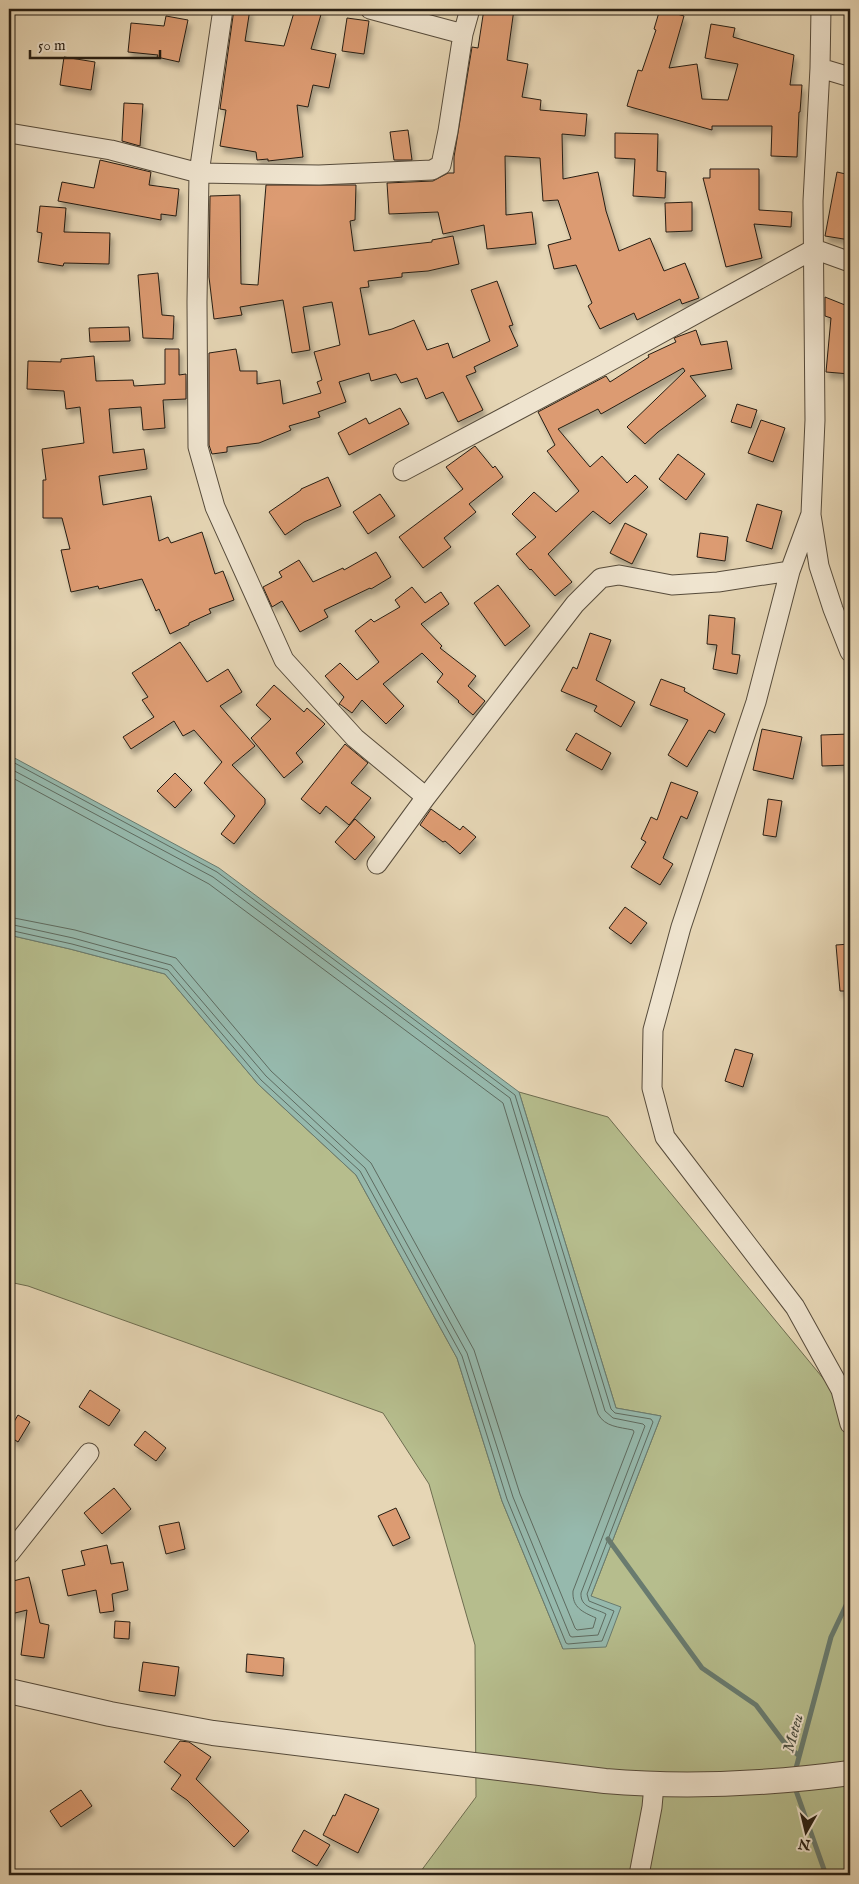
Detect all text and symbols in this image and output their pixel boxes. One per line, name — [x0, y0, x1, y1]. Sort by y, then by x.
scale bar — [30, 28, 160, 60]
text: 50 m — [38, 36, 66, 55]
water label: Meteu — [779, 1712, 809, 1755]
north arrow — [782, 1806, 832, 1856]
text: N — [797, 1834, 813, 1854]

